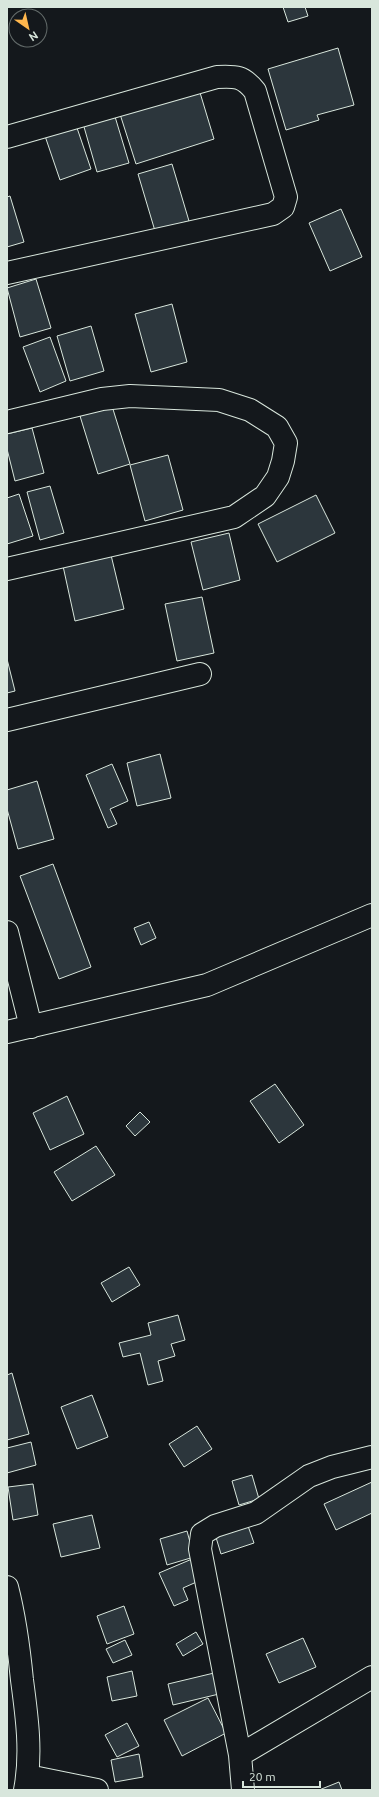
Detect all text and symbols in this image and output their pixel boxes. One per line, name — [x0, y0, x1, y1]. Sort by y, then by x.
north arrow — [8, 8, 48, 48]
text: N — [27, 29, 40, 44]
scale bar — [243, 1763, 320, 1789]
text: 20 m — [249, 1770, 276, 1783]

